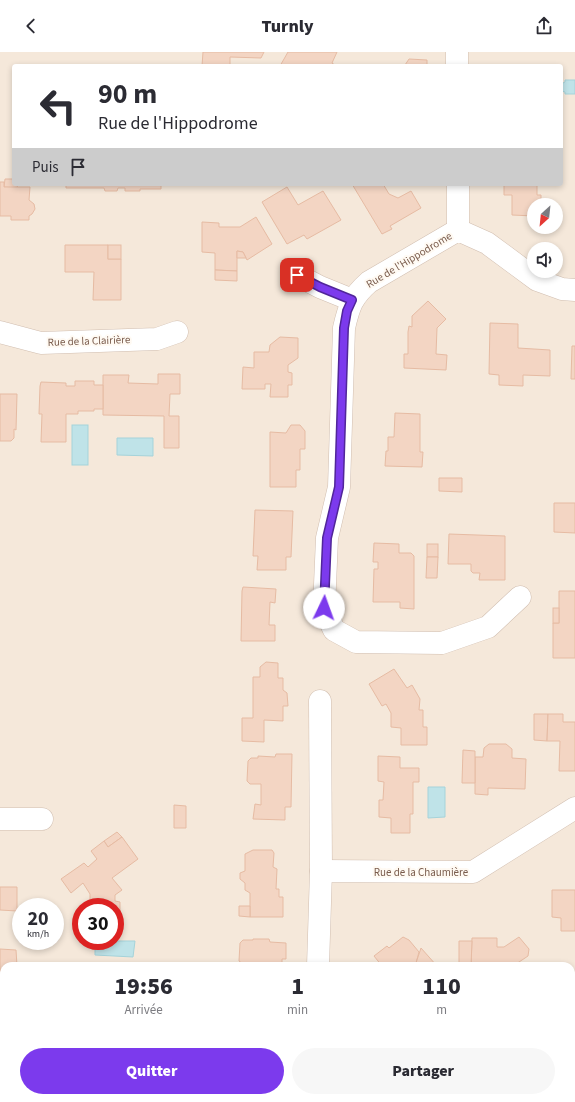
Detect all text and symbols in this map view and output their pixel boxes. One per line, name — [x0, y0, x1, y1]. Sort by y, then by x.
text: Turnly — [261, 14, 314, 39]
icon: back — [20, 15, 42, 37]
icon: share — [533, 15, 555, 37]
text: 90 m — [98, 74, 157, 114]
icon: left — [32, 80, 84, 132]
text: Rue de l'Hippodrome — [98, 111, 258, 136]
icon: arrive — [67, 156, 89, 178]
text: Puis — [32, 157, 59, 178]
north arrow — [527, 198, 563, 234]
map controls — [527, 198, 563, 278]
street label: Rue de l'Hippodrome — [363, 228, 455, 292]
button: sound — [527, 242, 563, 278]
pin — [280, 258, 314, 292]
icon: arrive — [286, 264, 308, 286]
street label: Rue de la Clairière — [47, 332, 131, 350]
position arrow — [303, 587, 345, 629]
street label: Rue de la Chaumière — [374, 865, 469, 880]
speed limit sign: 30 — [72, 898, 124, 950]
text: 20 — [27, 905, 49, 933]
text: km/h — [27, 927, 49, 941]
text: 19:56 — [114, 969, 173, 1004]
text: 1 — [291, 969, 304, 1004]
text: 110 — [422, 969, 461, 1004]
text: Arrivée — [124, 1001, 163, 1019]
text: min — [287, 1001, 308, 1019]
text: m — [436, 1001, 447, 1019]
button: Quitter — [20, 1048, 284, 1094]
button: Partager — [292, 1048, 555, 1094]

